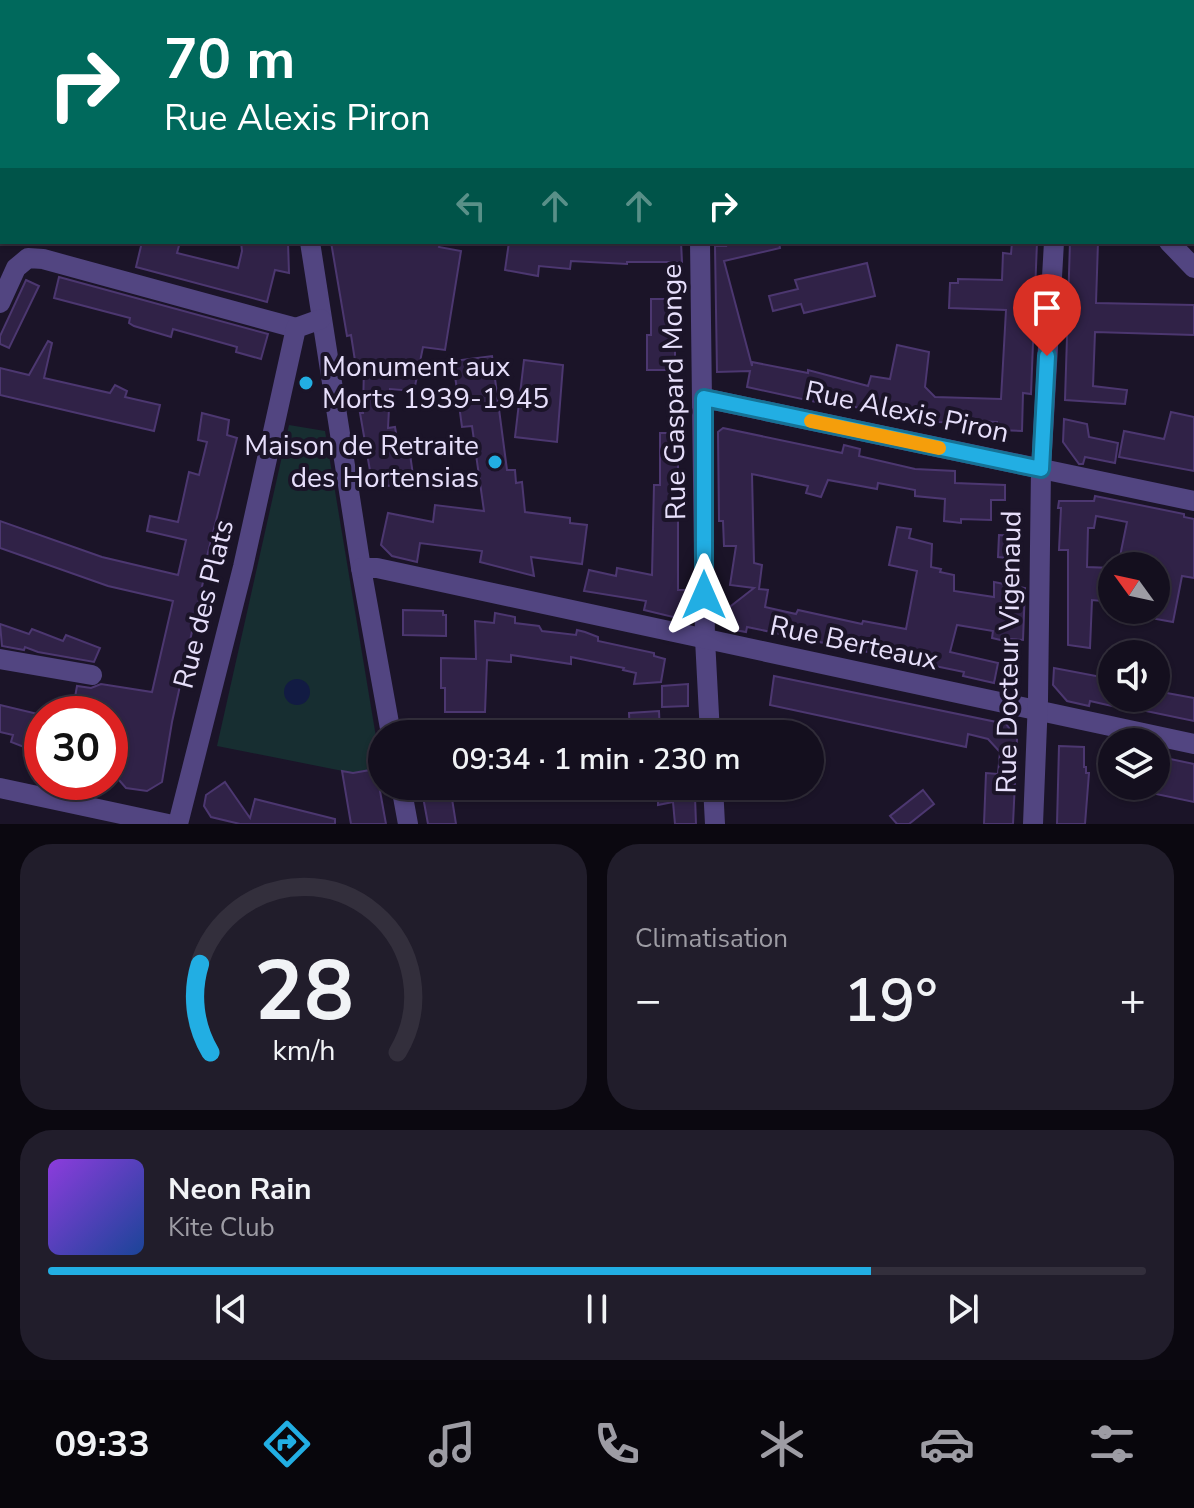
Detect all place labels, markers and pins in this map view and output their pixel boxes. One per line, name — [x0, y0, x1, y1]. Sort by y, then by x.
pin — [1013, 274, 1081, 356]
place label: Monument aux Morts 1939-1945 — [322, 348, 549, 418]
marker: Monument aux Morts 1939-1945 — [297, 374, 315, 392]
place label: Maison de Retraite des Hortensias — [244, 427, 479, 497]
marker: Maison de Retraite des Hortensias — [486, 453, 504, 471]

